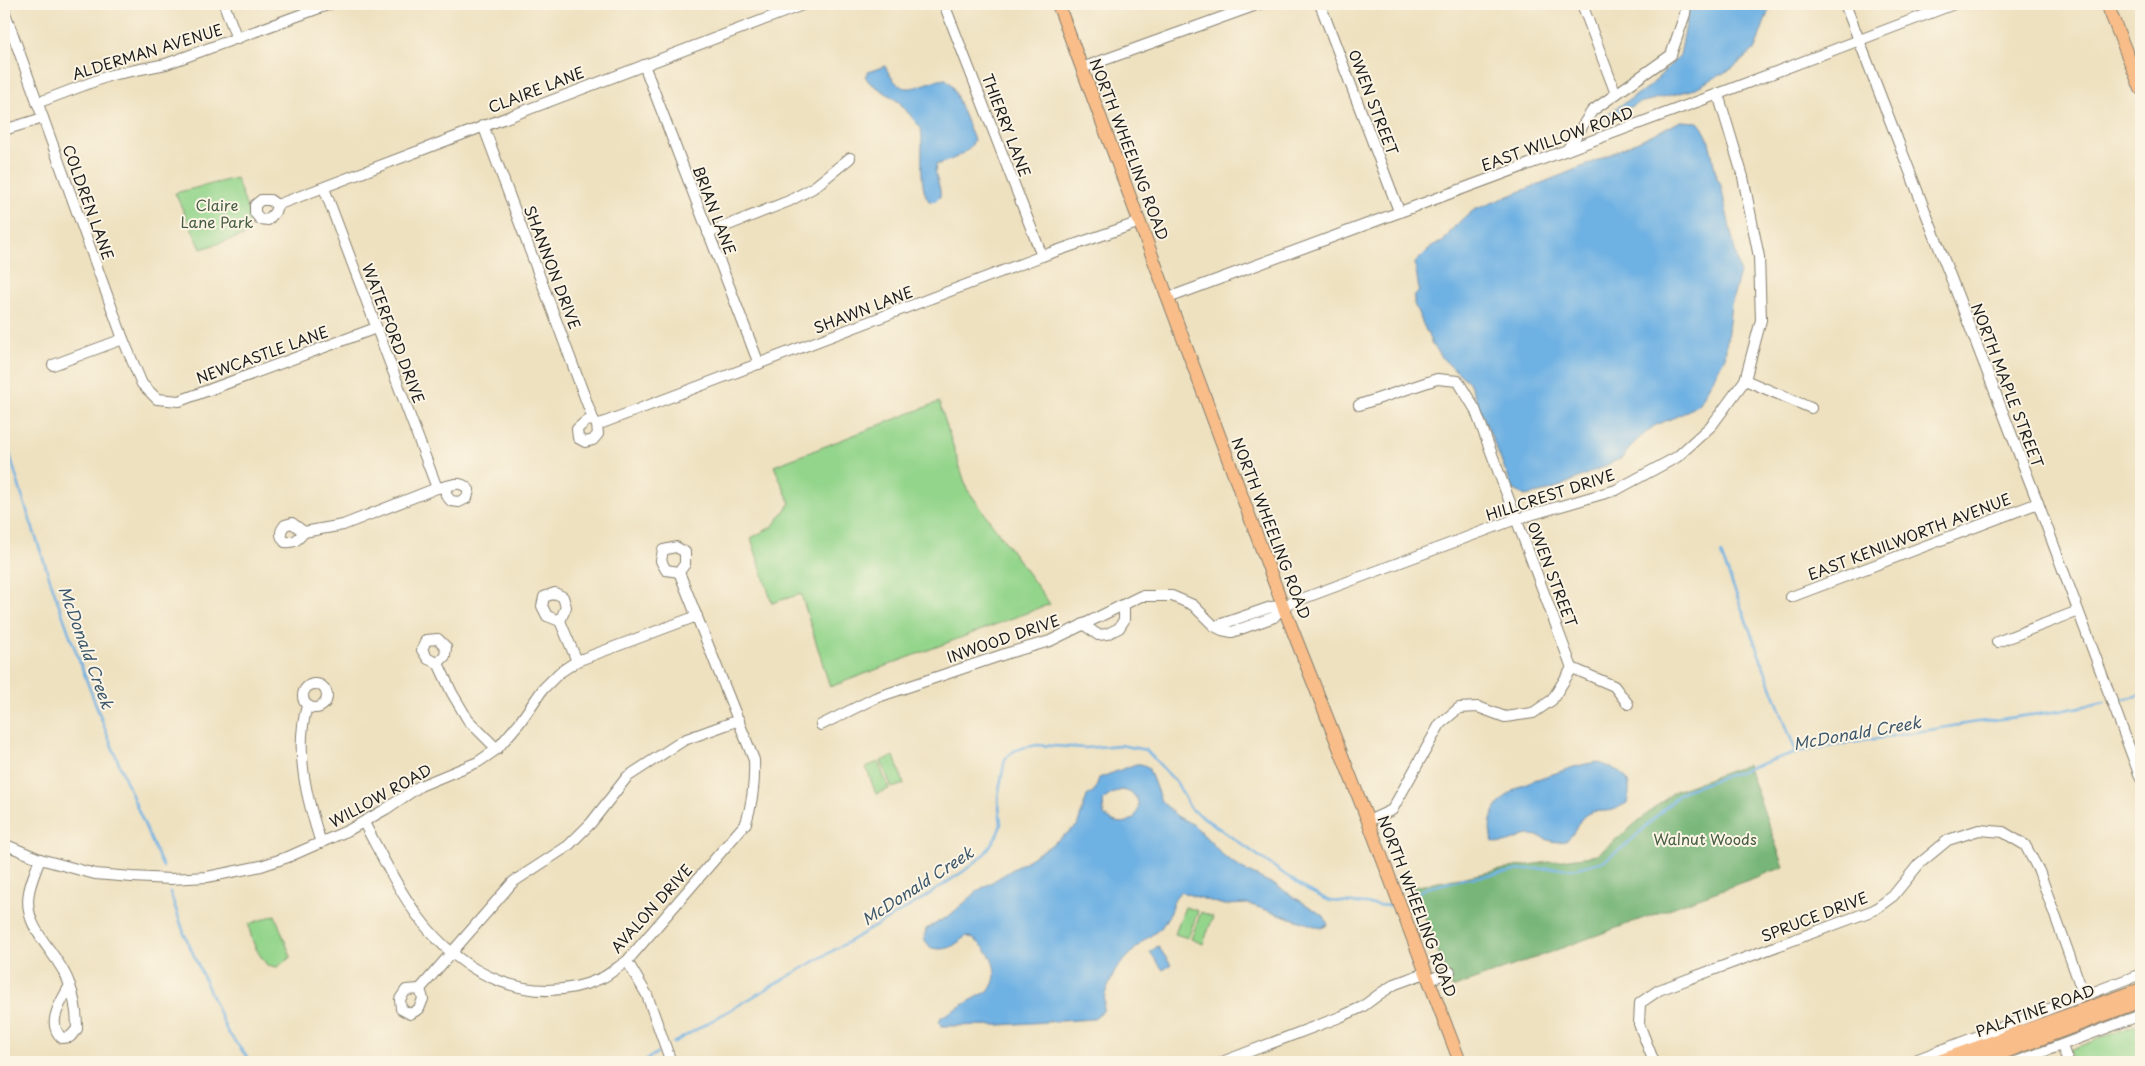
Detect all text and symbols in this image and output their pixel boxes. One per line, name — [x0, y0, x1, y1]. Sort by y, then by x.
street label: ALDERMAN AVENUE — [69, 17, 225, 85]
street label: OWEN STREET — [1343, 46, 1405, 159]
street label: NORTH WHEELING ROAD — [1085, 55, 1175, 243]
street label: CLAIRE LANE — [485, 60, 587, 118]
street label: THIERRY LANE — [977, 70, 1037, 180]
street label: EAST WILLOW ROAD — [1478, 100, 1636, 176]
street label: COLDREN LANE — [57, 141, 121, 263]
street label: BRIAN LANE — [687, 162, 743, 258]
park label: Claire Lane Park — [180, 193, 254, 233]
street label: SHANNON DRIVE — [519, 202, 587, 332]
street label: WATERFORD DRIVE — [357, 260, 431, 406]
street label: SHAWN LANE — [810, 279, 916, 339]
street label: NORTH MAPLE STREET — [1966, 299, 2050, 471]
street label: NEWCASTLE LANE — [193, 319, 331, 389]
street label: NORTH WHEELING ROAD — [1227, 434, 1317, 622]
street label: HILLCREST DRIVE — [1483, 462, 1617, 526]
street label: EAST KENILWORTH AVENUE — [1804, 487, 2014, 585]
street label: OWEN STREET — [1522, 518, 1584, 631]
water label: McDonald Creek — [54, 582, 121, 713]
street label: INWOOD DRIVE — [943, 608, 1063, 668]
water label: McDonald Creek — [1791, 709, 1924, 755]
street label: WILLOW ROAD — [325, 757, 435, 833]
street label: NORTH WHEELING ROAD — [1373, 812, 1463, 1000]
park label: Walnut Woods — [1653, 827, 1757, 850]
water label: McDonald Creek — [856, 839, 979, 930]
street label: AVALON DRIVE — [605, 858, 697, 958]
street label: SPRUCE DRIVE — [1757, 885, 1871, 947]
street label: PALATINE ROAD — [1972, 978, 2098, 1042]

